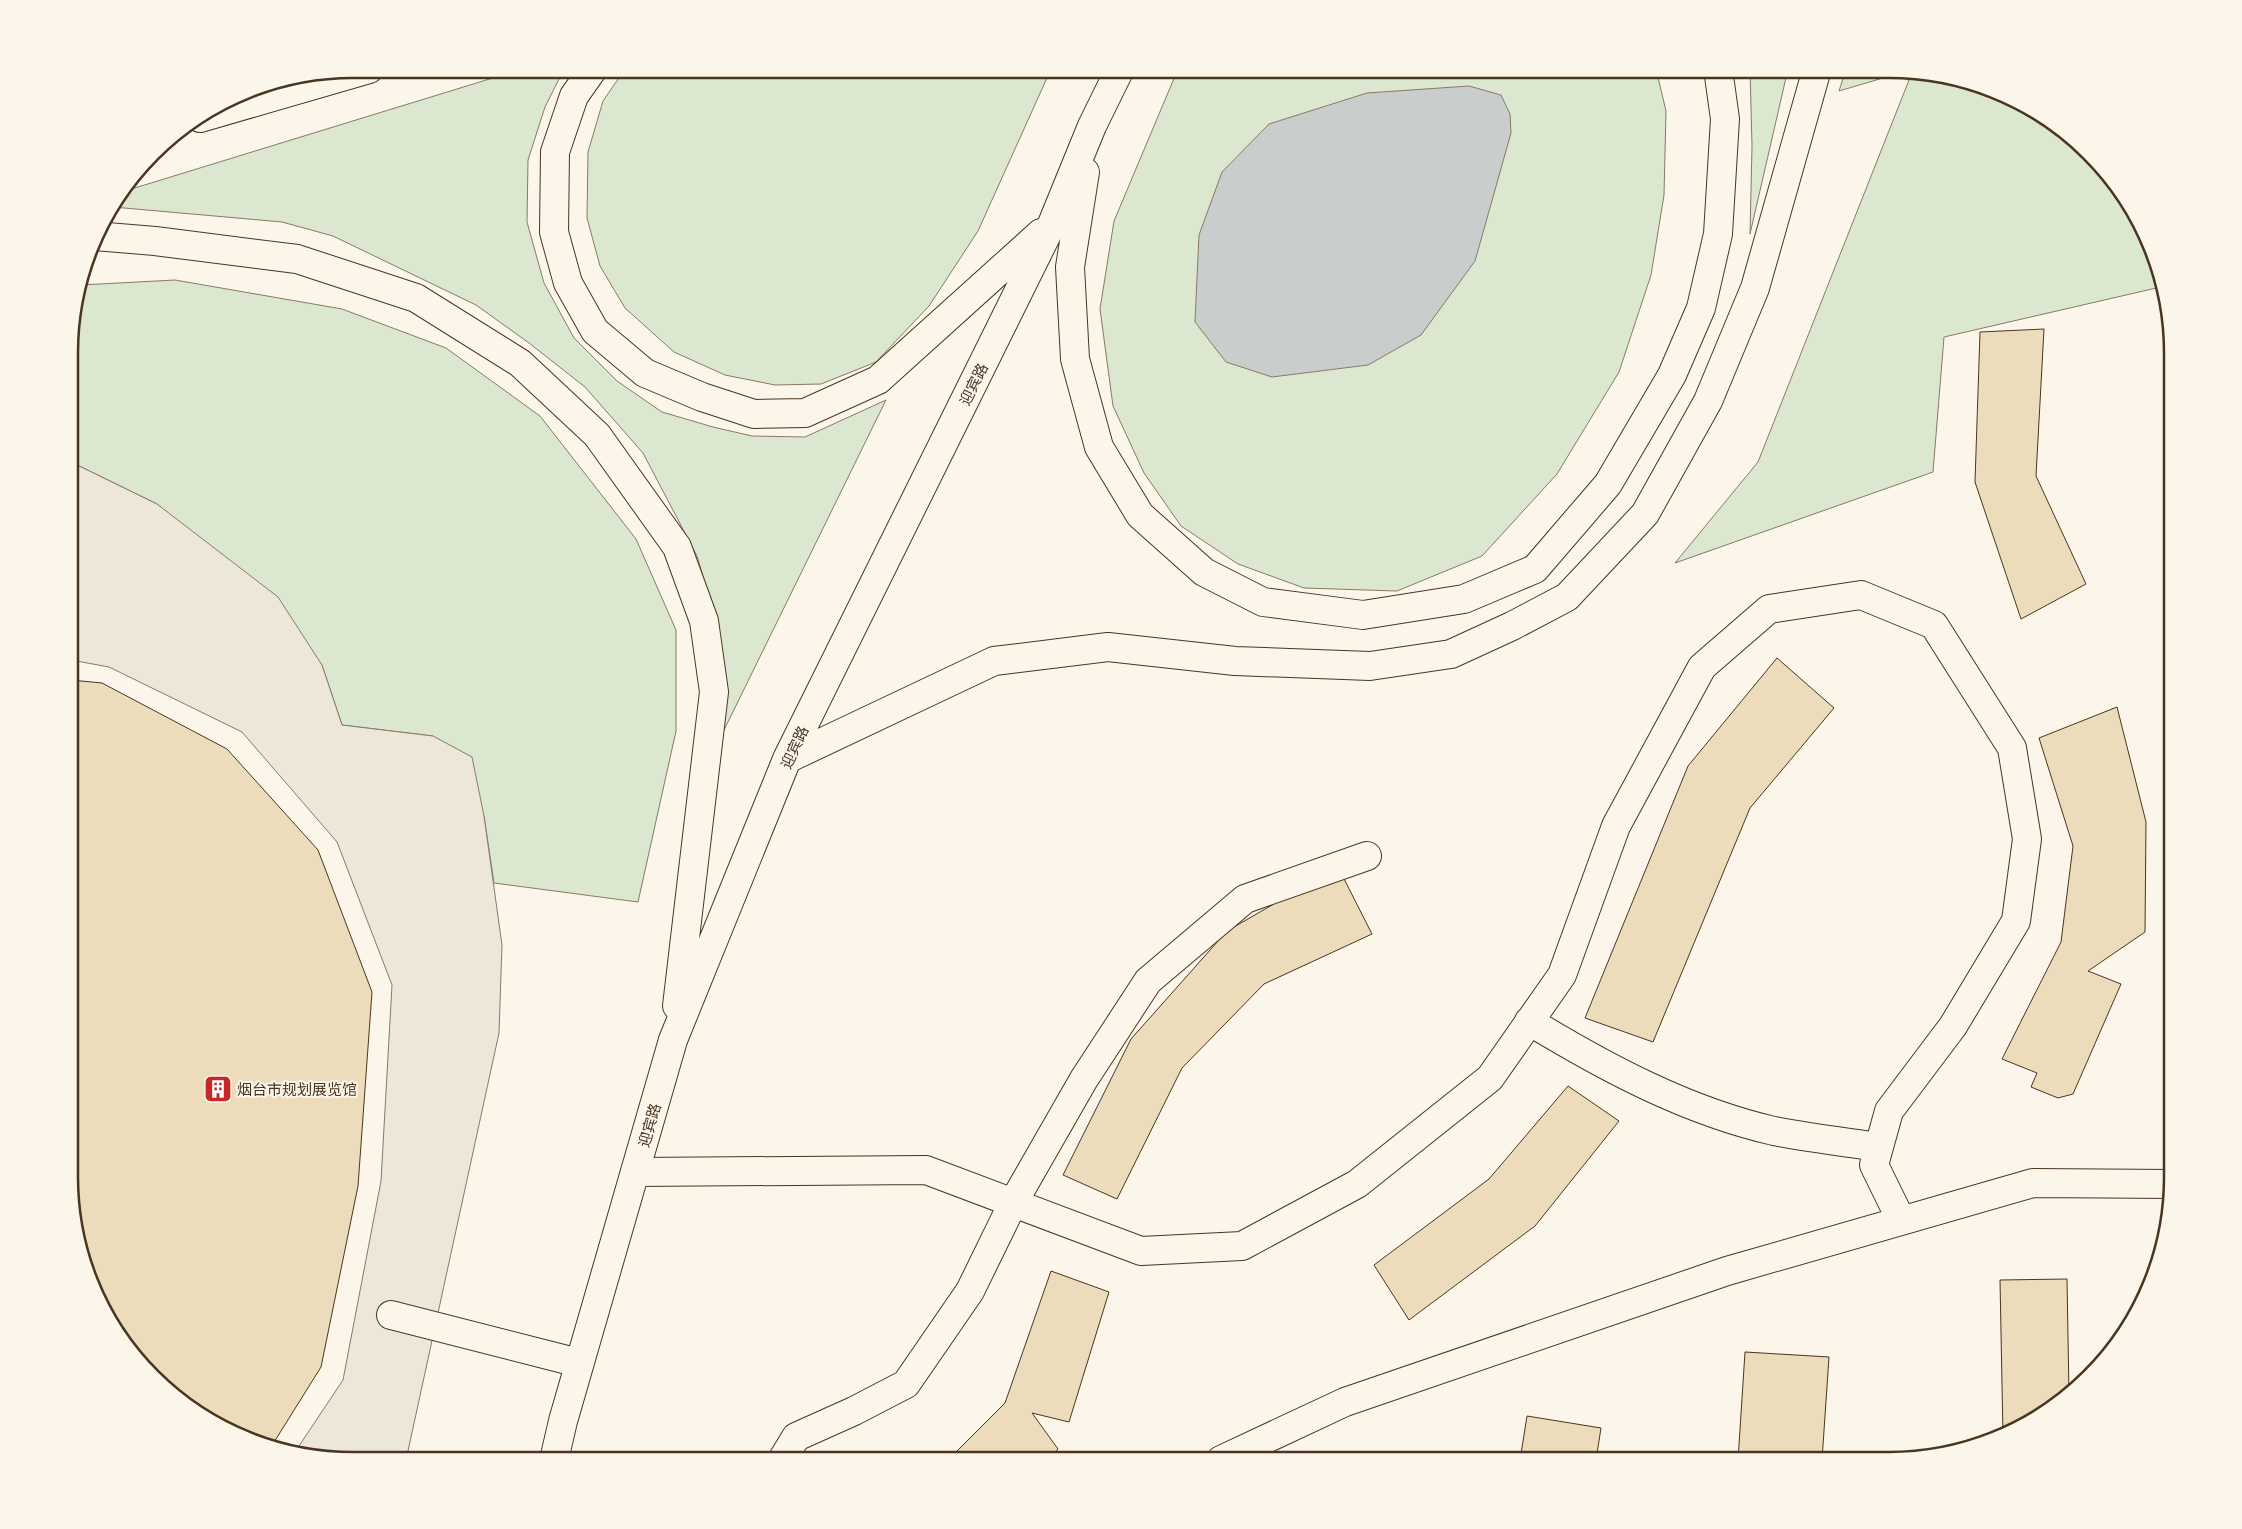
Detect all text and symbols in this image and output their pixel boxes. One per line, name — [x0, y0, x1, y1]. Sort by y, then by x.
street label: 迎宾路 — [954, 359, 992, 409]
street label: 迎宾路 — [775, 722, 813, 772]
building icon: 烟台市规划展览馆 — [203, 1074, 233, 1104]
place label: 烟台市规划展览馆 — [237, 1079, 357, 1099]
street label: 迎宾路 — [633, 1101, 665, 1149]

